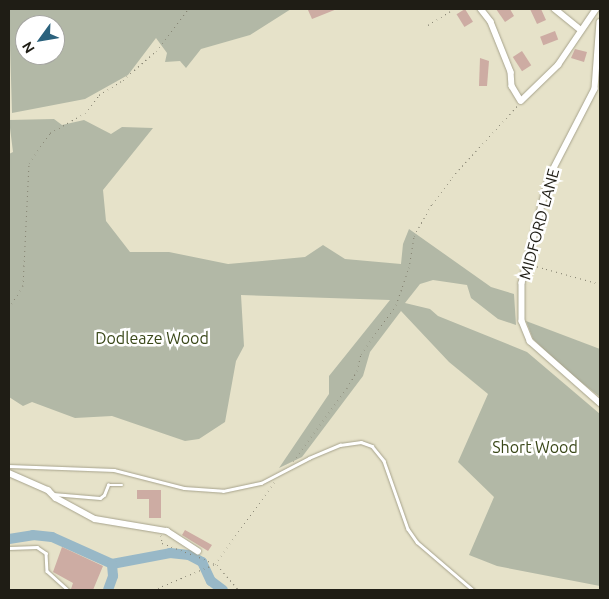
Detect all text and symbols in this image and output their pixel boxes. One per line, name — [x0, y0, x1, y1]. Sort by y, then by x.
north arrow — [15, 15, 65, 65]
text: N — [19, 39, 38, 56]
street label: MIDFORD LANE — [515, 166, 563, 282]
park label: Dodleaze Wood — [95, 328, 209, 348]
park label: Short Wood — [492, 437, 578, 457]

